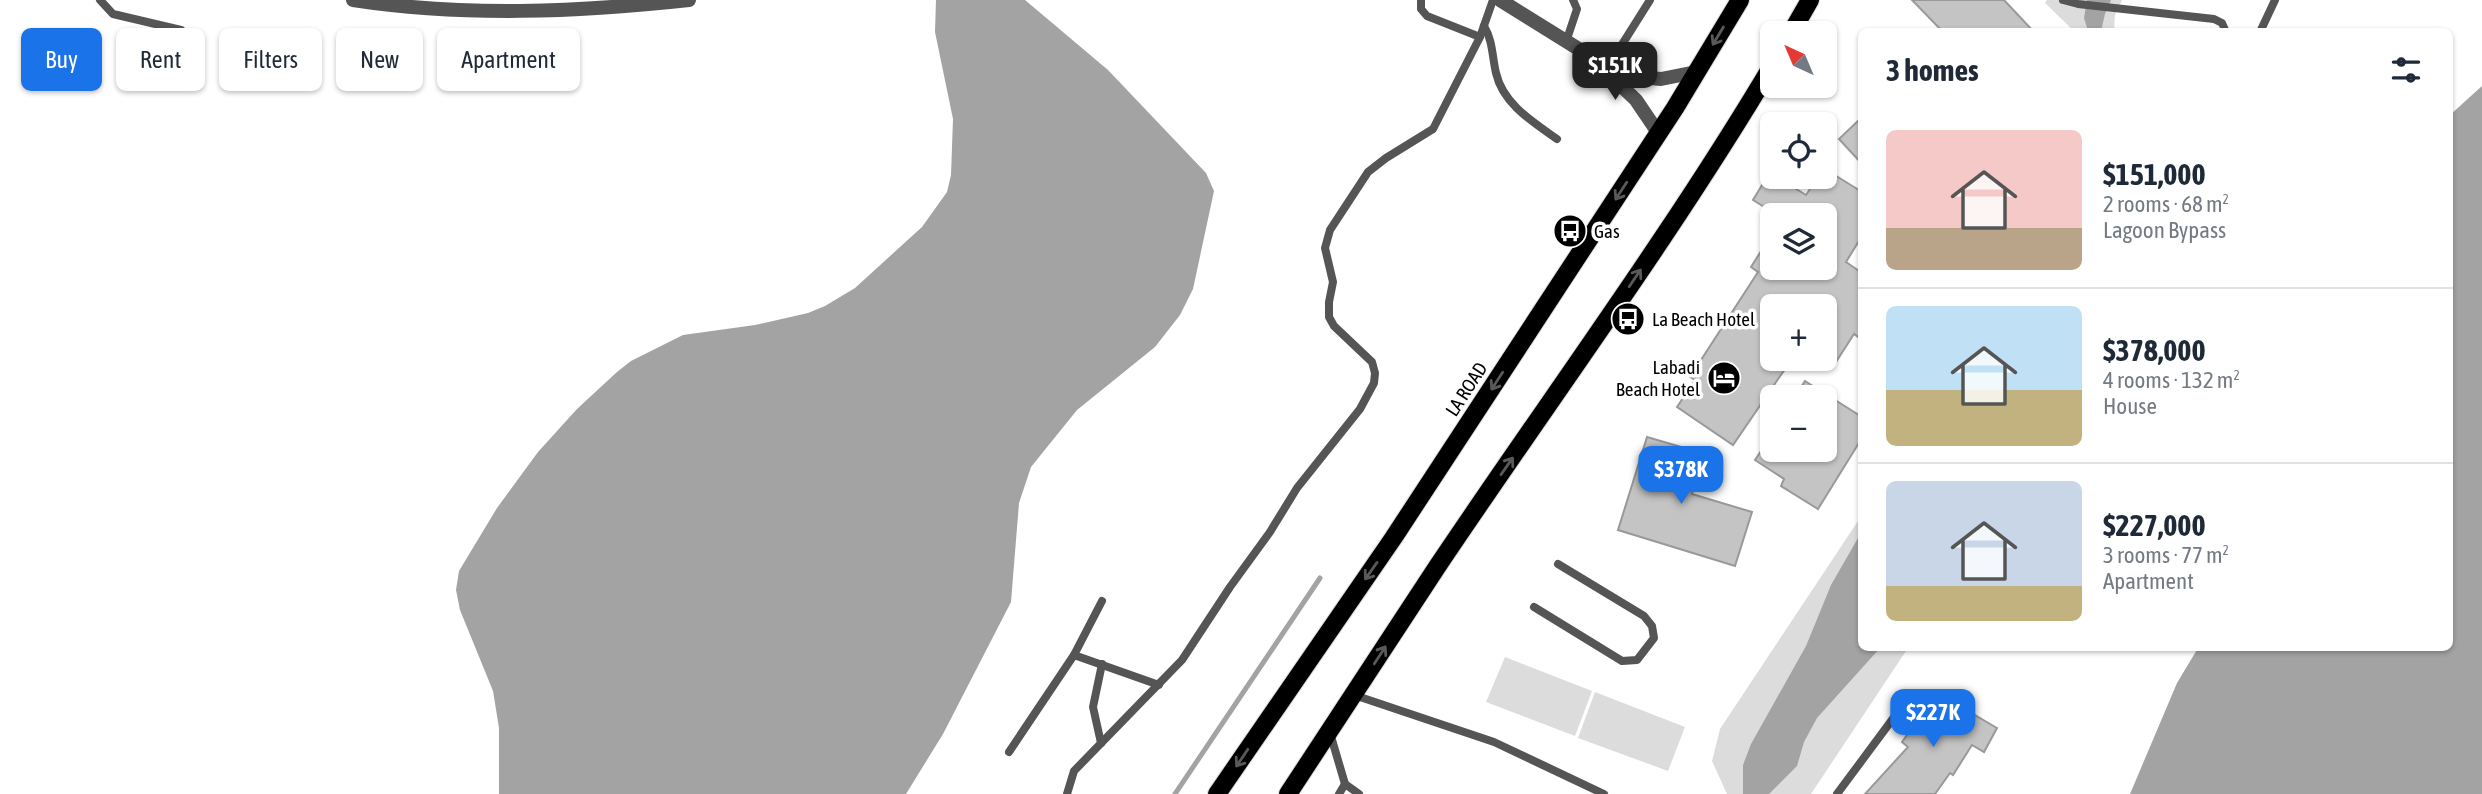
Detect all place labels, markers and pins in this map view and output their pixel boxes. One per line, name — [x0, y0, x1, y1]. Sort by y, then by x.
pin: $151K — [1566, 42, 1664, 102]
bus stop icon: Gas — [1551, 212, 1589, 250]
place label: Gas — [1594, 220, 1620, 242]
bus stop icon: La Beach Hotel — [1609, 300, 1647, 338]
place label: La Beach Hotel — [1652, 308, 1755, 330]
place label: Labadi Beach Hotel — [1616, 356, 1700, 400]
hotel icon: Labadi Beach Hotel — [1705, 359, 1743, 397]
pin: $378K — [1632, 447, 1730, 506]
pin: $227K — [1884, 690, 1982, 749]

